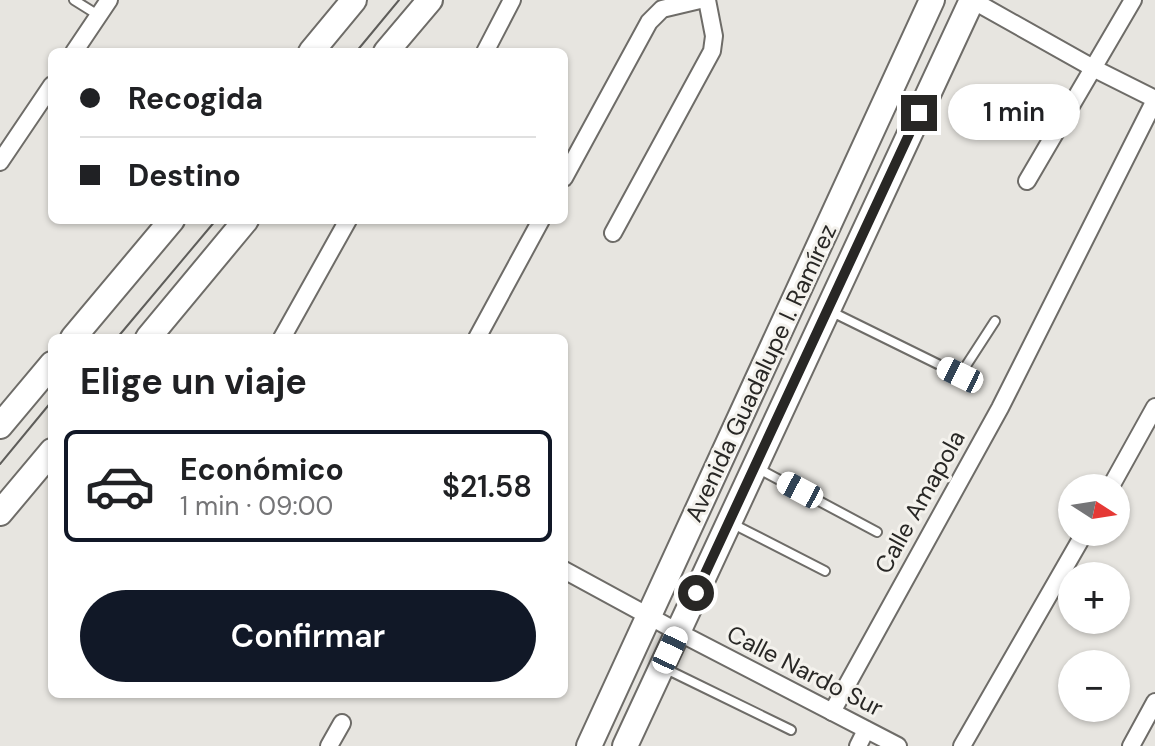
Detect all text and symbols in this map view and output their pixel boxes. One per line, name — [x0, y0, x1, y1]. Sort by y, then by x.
text: Recogida — [128, 79, 263, 118]
callout: 1 min — [947, 85, 1079, 141]
route end — [901, 95, 937, 131]
text: 1 min — [983, 95, 1045, 129]
text: Destino — [128, 156, 241, 195]
street label: Avenida Guadalupe I. Ramírez — [678, 219, 843, 527]
car — [933, 354, 987, 396]
text: Elige un viaje — [80, 358, 307, 405]
street label: Calle Amapola — [867, 425, 972, 579]
icon: car — [84, 450, 156, 522]
text: Económico — [180, 450, 344, 489]
text: $21.58 — [442, 467, 532, 506]
car — [773, 468, 827, 512]
north arrow — [1058, 474, 1130, 546]
map controls — [1058, 474, 1130, 722]
text: 1 min · 09:00 — [180, 489, 333, 523]
button: + — [1058, 562, 1130, 634]
route start — [678, 575, 714, 611]
button: Confirmar — [80, 590, 536, 682]
street label: Calle Nardo Sur — [722, 618, 889, 723]
car — [649, 623, 691, 677]
button: − — [1058, 650, 1130, 722]

